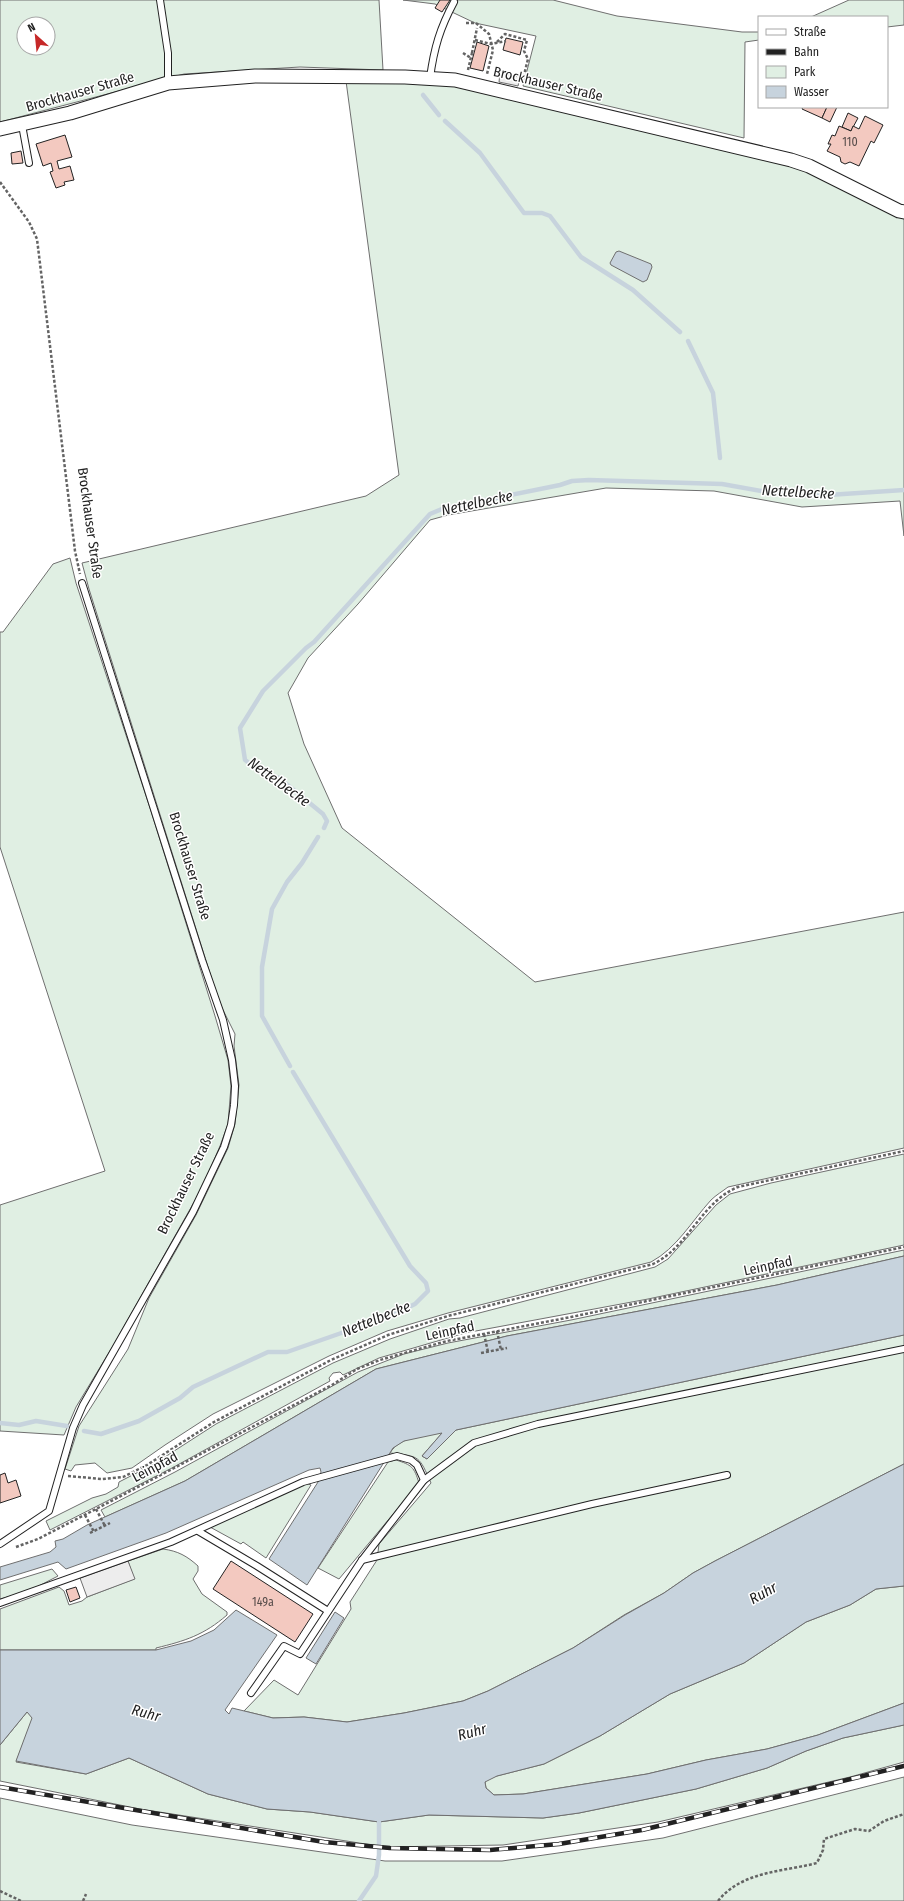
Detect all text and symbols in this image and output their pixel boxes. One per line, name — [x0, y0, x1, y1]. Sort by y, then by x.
north arrow — [16, 16, 56, 56]
legend — [758, 16, 888, 108]
text: N — [26, 20, 38, 35]
text: Straße — [794, 25, 826, 39]
text: Bahn — [794, 45, 819, 59]
street label: Brockhauser Straße — [492, 63, 605, 105]
text: Park — [794, 65, 816, 79]
street label: Brockhauser Straße — [24, 68, 136, 116]
text: Wasser — [794, 85, 829, 99]
house number: 110 — [842, 135, 858, 149]
street label: Brockhauser Straße — [74, 466, 106, 580]
water label: Nettelbecke — [761, 481, 835, 503]
water label: Nettelbecke — [440, 487, 514, 519]
water label: Nettelbecke — [244, 753, 314, 811]
street label: Brockhauser Straße — [166, 810, 215, 922]
street label: Brockhauser Straße — [154, 1129, 218, 1237]
street label: Leinpfad — [742, 1253, 794, 1279]
water label: Nettelbecke — [339, 1297, 413, 1341]
street label: Leinpfad — [424, 1318, 476, 1344]
street label: Leinpfad — [129, 1448, 181, 1486]
water label: Ruhr — [746, 1578, 781, 1608]
house number: 149a — [252, 1595, 274, 1609]
water label: Ruhr — [130, 1701, 163, 1726]
water label: Ruhr — [456, 1719, 489, 1744]

